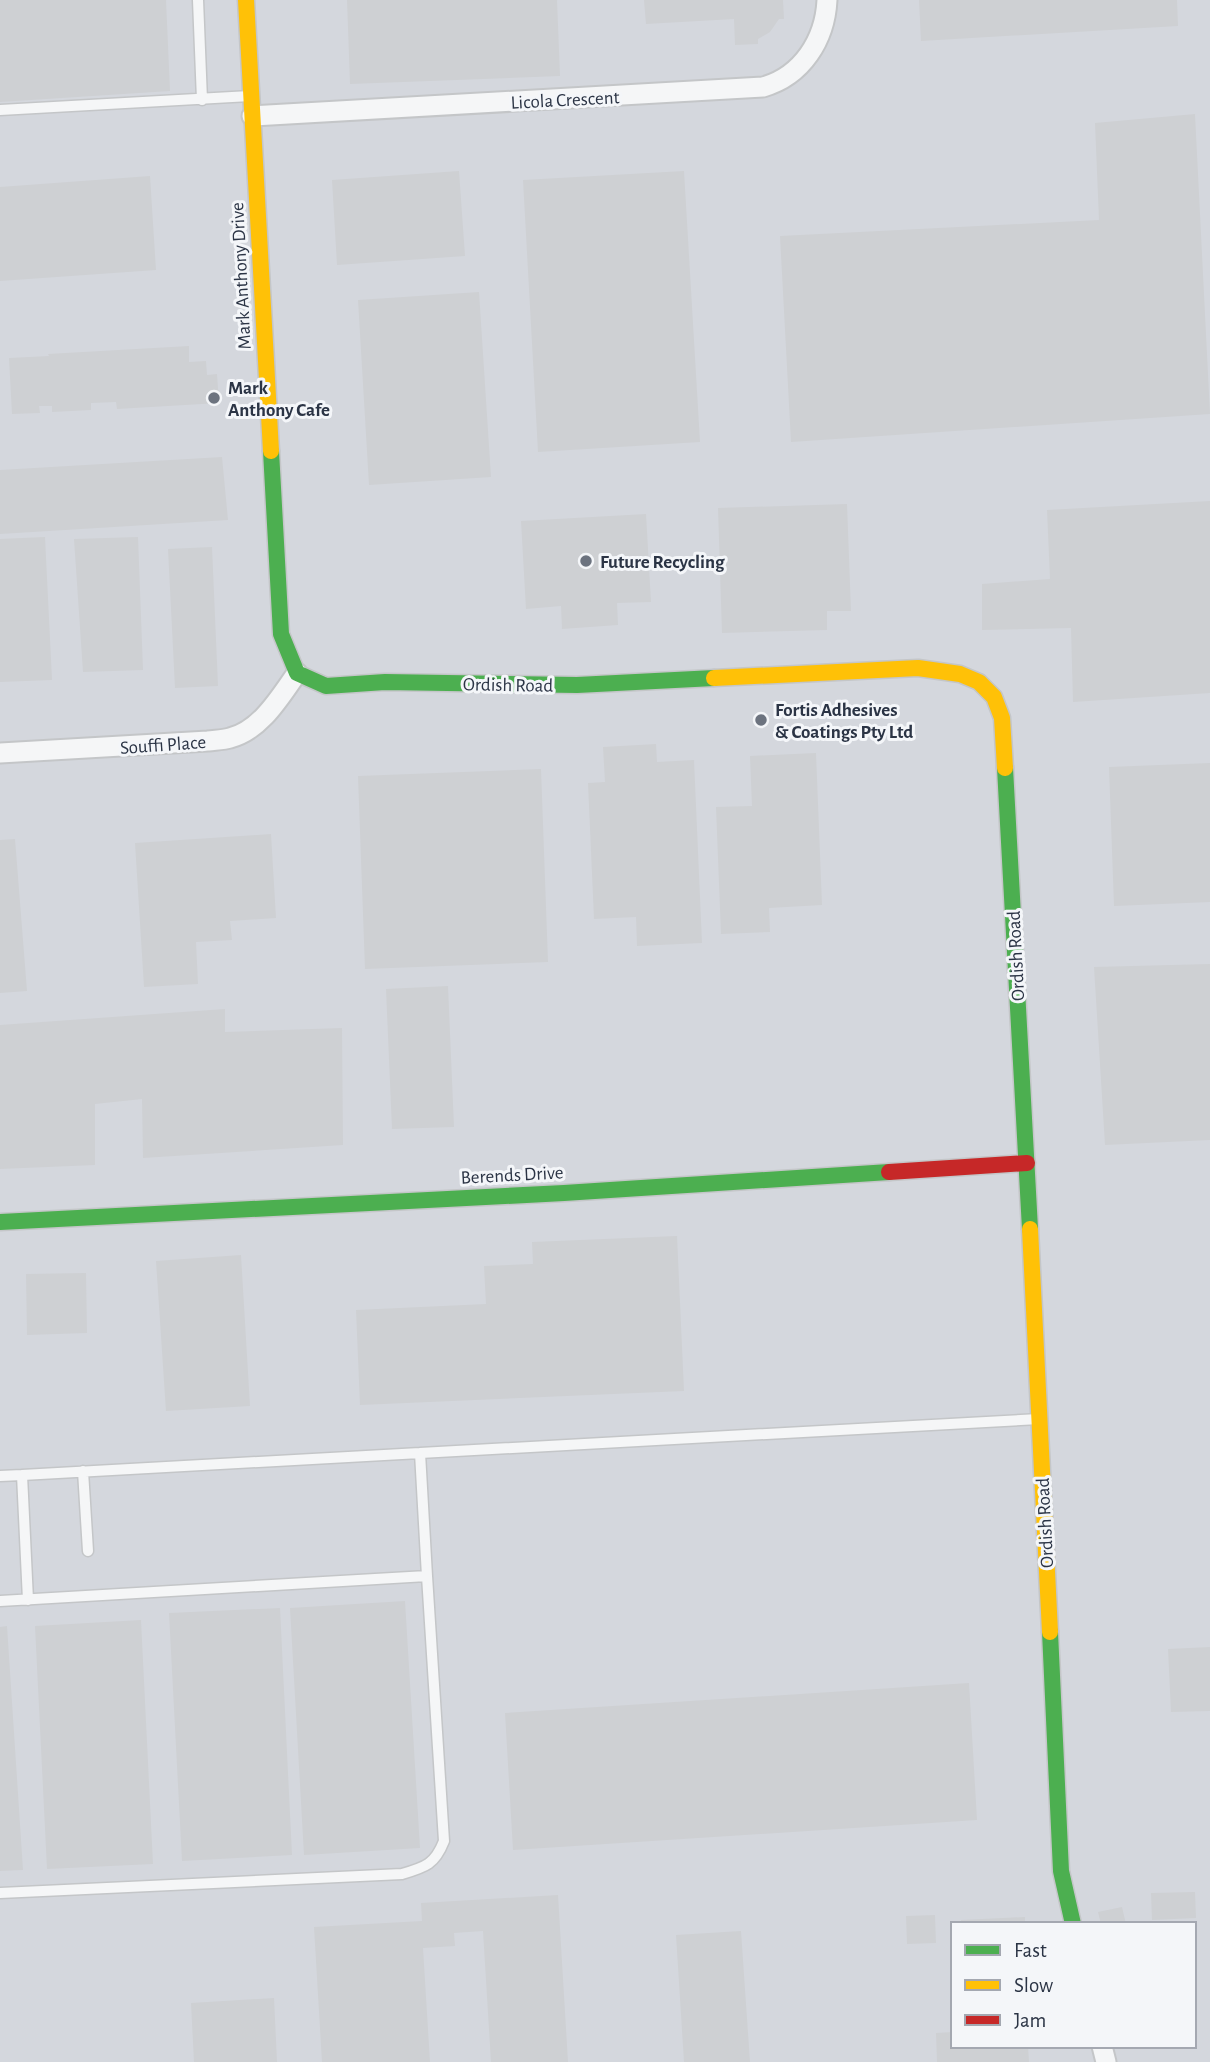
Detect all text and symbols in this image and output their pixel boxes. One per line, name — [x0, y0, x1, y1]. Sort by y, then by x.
street label: Licola Crescent — [510, 88, 620, 113]
street label: Mark Anthony Drive — [228, 202, 255, 350]
place label: Mark Anthony Cafe — [228, 379, 330, 420]
marker: Mark Anthony Cafe — [206, 390, 222, 406]
marker: Future Recycling — [578, 553, 594, 569]
place label: Future Recycling — [600, 553, 725, 572]
street label: Ordish Road — [463, 675, 554, 696]
place label: Fortis Adhesives & Coatings Pty Ltd — [775, 701, 913, 742]
marker: Fortis Adhesives & Coatings Pty Ltd — [753, 712, 769, 728]
street label: Souffi Place — [119, 733, 207, 758]
street label: Ordish Road — [1005, 910, 1028, 1002]
street label: Berends Drive — [460, 1163, 564, 1188]
street label: Ordish Road — [1034, 1477, 1057, 1569]
legend — [951, 1922, 1196, 2048]
text: Fast — [1014, 1940, 1047, 1961]
text: Slow — [1014, 1975, 1053, 1996]
text: Jam — [1014, 2010, 1046, 2031]

